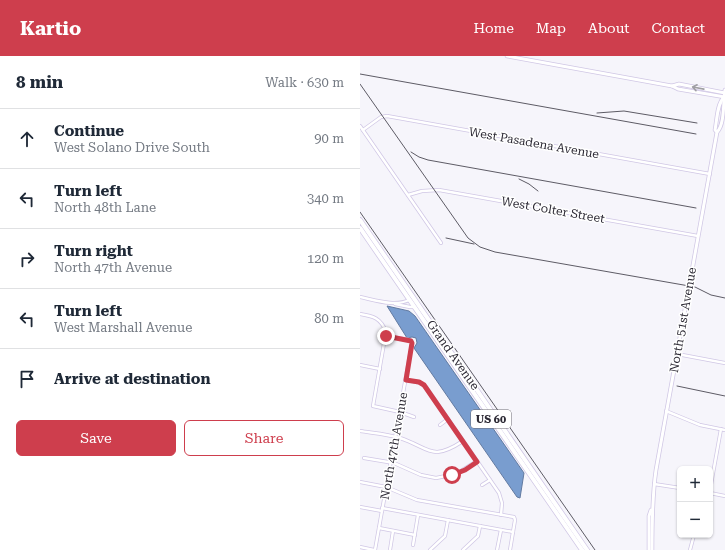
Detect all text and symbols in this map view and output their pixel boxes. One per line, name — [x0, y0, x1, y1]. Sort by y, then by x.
text: Kartio — [20, 17, 81, 40]
text: Home — [473, 20, 514, 36]
text: Map — [536, 20, 566, 36]
text: About — [588, 20, 630, 36]
text: Contact — [652, 20, 705, 36]
text: 8 min — [16, 72, 63, 92]
text: Walk · 630 m — [265, 75, 344, 90]
one-way arrow — [692, 83, 705, 91]
text: Continue — [54, 122, 124, 140]
street label: West Pasadena Avenue — [468, 125, 601, 161]
icon: ahead — [16, 128, 38, 150]
text: 90 m — [314, 131, 344, 146]
text: West Solano Drive South — [54, 140, 210, 155]
text: Turn left — [54, 182, 122, 200]
icon: left — [16, 188, 38, 210]
text: 340 m — [307, 191, 344, 206]
street label: West Colter Street — [500, 194, 606, 226]
text: North 48th Lane — [54, 200, 156, 215]
text: Turn right — [54, 242, 133, 260]
icon: right — [16, 248, 38, 270]
text: 120 m — [307, 251, 344, 266]
text: North 47th Avenue — [54, 260, 172, 275]
street label: North 51st Avenue — [667, 266, 699, 374]
text: Turn left — [54, 302, 122, 320]
icon: left — [16, 308, 38, 330]
text: 80 m — [314, 311, 344, 326]
street label: Grand Avenue — [424, 317, 483, 393]
text: West Marshall Avenue — [54, 320, 192, 335]
route end — [377, 327, 395, 345]
icon: arrive — [16, 368, 38, 390]
text: Arrive at destination — [54, 370, 210, 388]
street label: North 47th Avenue — [378, 391, 410, 501]
road number: US 60 — [471, 410, 511, 428]
button: Save — [16, 420, 176, 456]
button: Share — [184, 420, 344, 456]
route start — [443, 466, 461, 484]
map controls — [677, 466, 713, 538]
button: + — [677, 466, 713, 502]
button: − — [677, 502, 713, 538]

